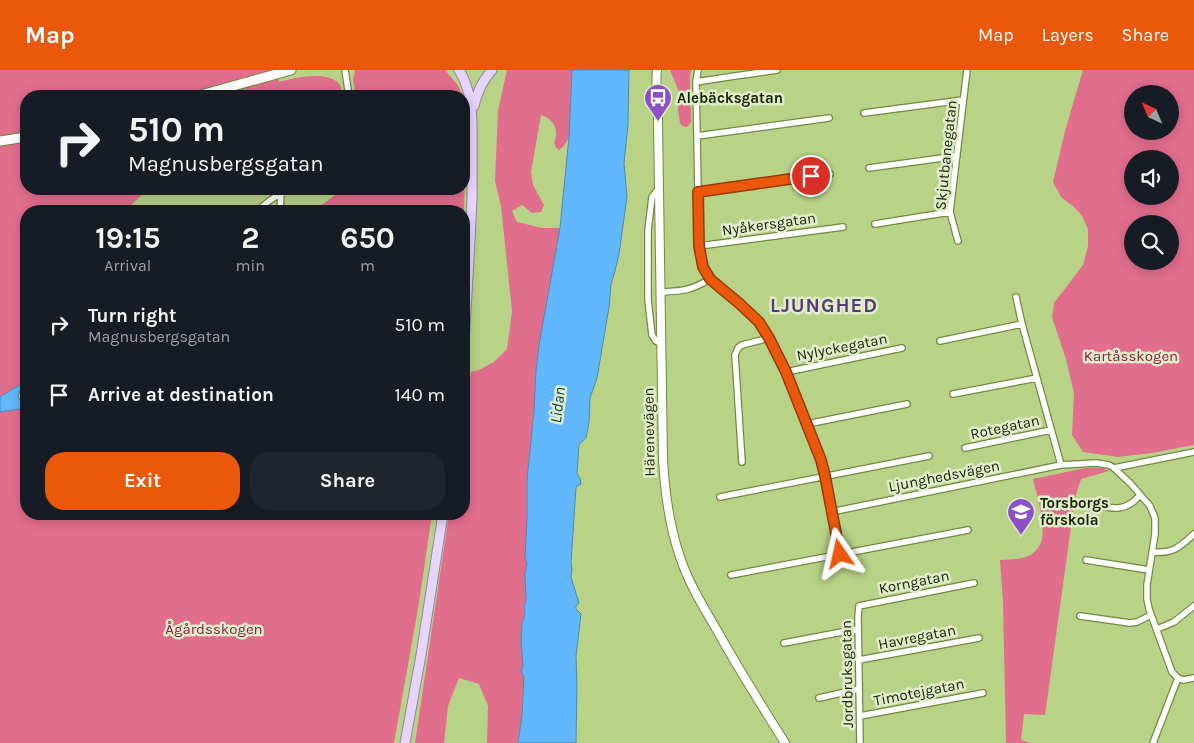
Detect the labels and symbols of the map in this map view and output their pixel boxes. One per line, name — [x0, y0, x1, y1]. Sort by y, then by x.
bus stop icon: Alebäcksgatan — [643, 83, 673, 122]
north arrow — [1124, 85, 1179, 140]
place label: Alebäcksgatan — [677, 89, 783, 107]
street label: Skjutbanegatan — [931, 99, 961, 211]
pin — [790, 155, 832, 197]
street label: Nyåkersgatan — [721, 209, 817, 239]
district label: LJUNGHED — [770, 294, 878, 317]
street label: Nylyckegatan — [795, 329, 889, 365]
park label: Kartåsskogen — [1084, 347, 1178, 365]
water label: Lidan — [546, 386, 569, 424]
street label: Härenevägen — [639, 387, 659, 477]
street label: Rotegatan — [969, 411, 1041, 443]
street label: Ljunghedsvägen — [887, 456, 1001, 496]
place label: Torsborgs förskola — [1040, 494, 1109, 529]
school or university icon: Torsborgs förskola — [1006, 497, 1036, 536]
position arrow — [813, 527, 865, 579]
street label: Korngatan — [877, 566, 951, 598]
park label: Ågårdsskogen — [165, 620, 263, 638]
street label: Jordbruksgatan — [837, 620, 857, 728]
street label: Havregatan — [877, 621, 957, 653]
street label: Timotejgatan — [872, 674, 966, 710]

